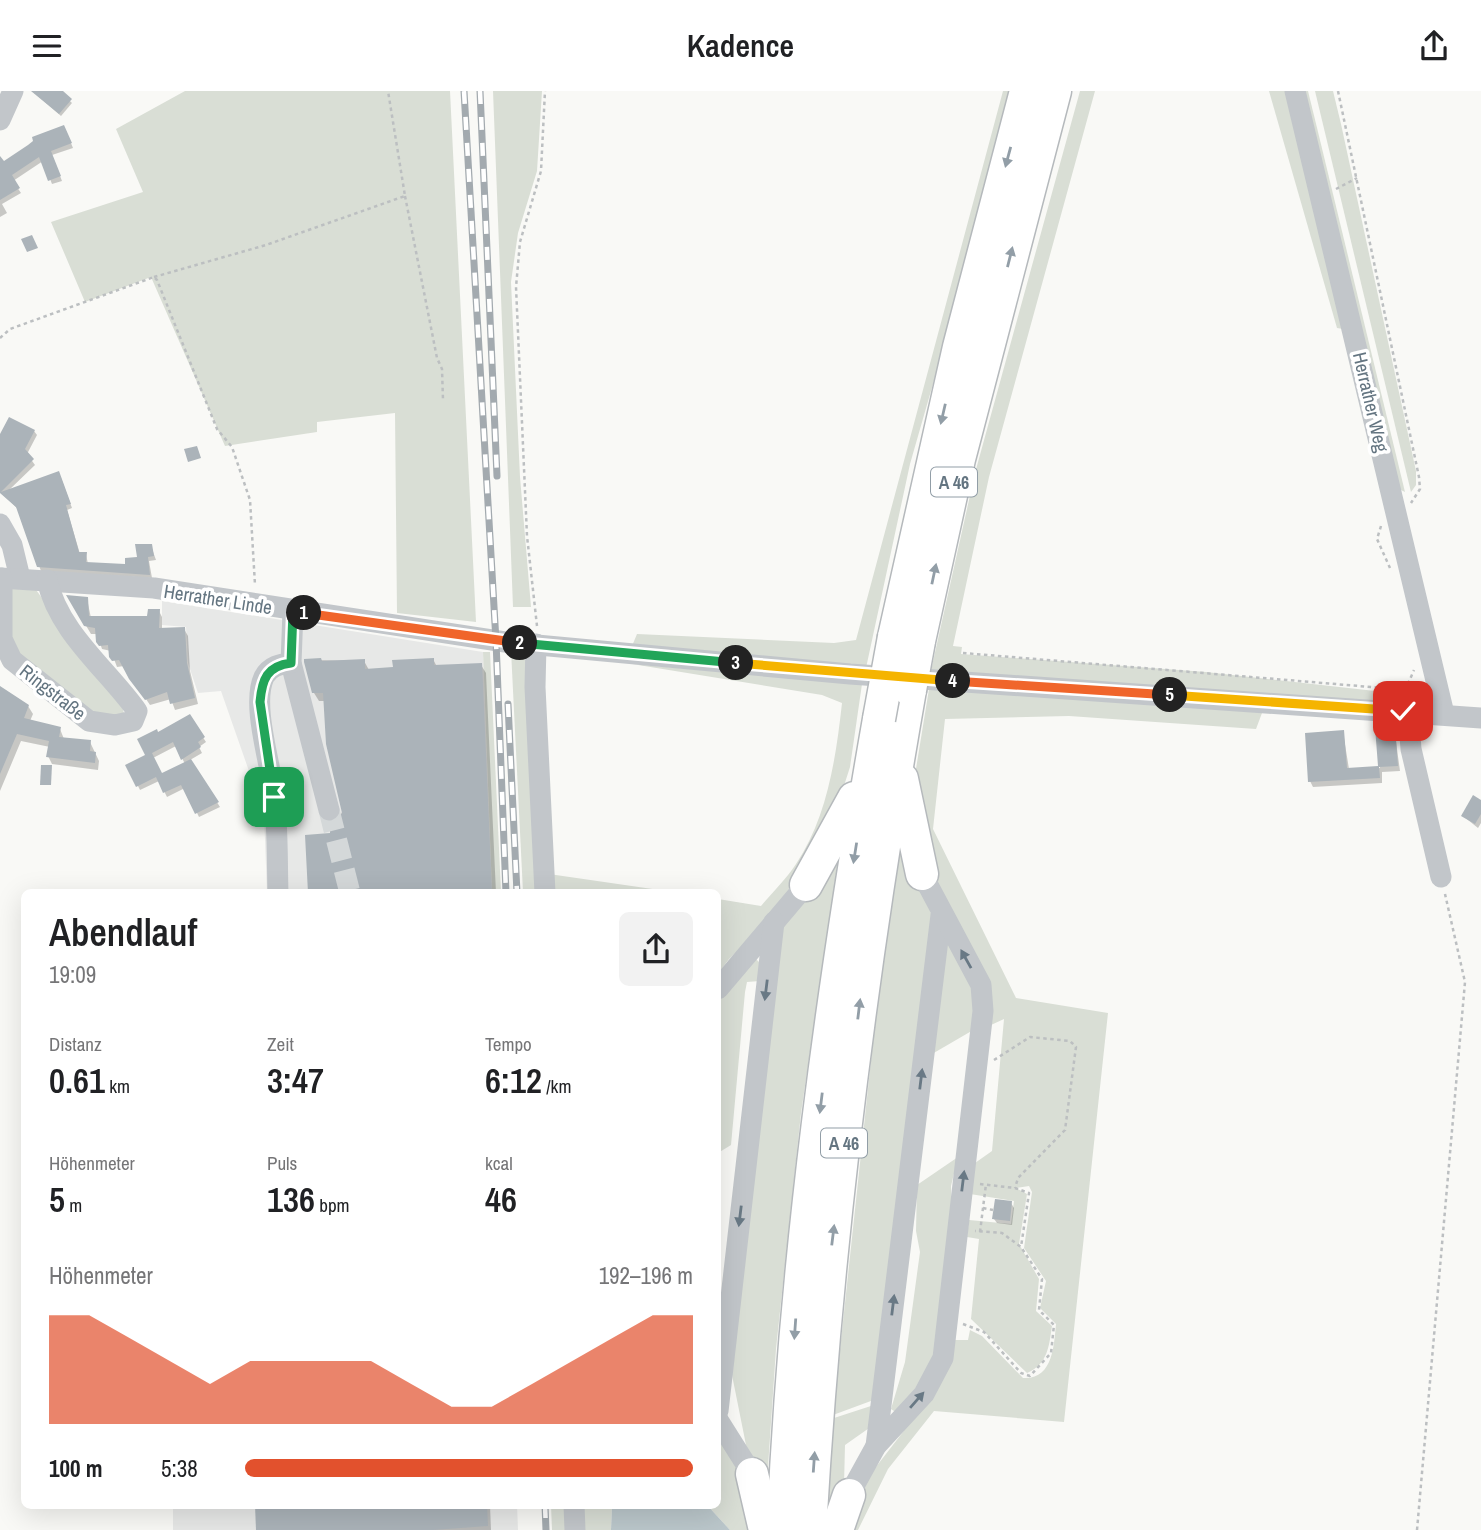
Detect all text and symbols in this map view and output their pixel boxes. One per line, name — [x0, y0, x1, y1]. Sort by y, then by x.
text: Kadence — [687, 24, 794, 67]
icon: menu — [28, 27, 66, 65]
icon: share — [1415, 27, 1453, 65]
one-way arrow — [1002, 146, 1013, 168]
one-way arrow — [1005, 246, 1016, 268]
street label: Herrather Weg — [1347, 349, 1395, 455]
one-way arrow — [938, 403, 949, 425]
road number: A 46 — [931, 467, 977, 496]
one-way arrow — [928, 563, 939, 585]
street label: Herrather Linde — [162, 578, 274, 620]
pin: 1 — [286, 595, 322, 631]
text: 1 — [299, 599, 308, 625]
pin: 2 — [503, 625, 538, 661]
text: 2 — [515, 629, 524, 655]
pin: 3 — [718, 645, 754, 681]
text: 3 — [731, 649, 740, 675]
street label: Ringstraße — [15, 658, 91, 726]
pin: 4 — [936, 663, 970, 699]
text: 4 — [948, 667, 957, 693]
pin: 5 — [1152, 677, 1188, 713]
text: 5 — [1165, 681, 1174, 707]
pin — [1373, 681, 1433, 741]
icon: check — [1384, 692, 1422, 730]
pin — [244, 767, 304, 827]
icon: arrive — [255, 778, 293, 816]
one-way arrow — [849, 842, 860, 864]
text: Abendlauf — [49, 907, 197, 958]
button: share — [619, 912, 693, 986]
one-way arrow — [960, 949, 972, 969]
text: 19:09 — [49, 959, 96, 990]
one-way arrow — [760, 979, 771, 1001]
one-way arrow — [854, 998, 865, 1020]
text: Distanz — [49, 1031, 102, 1057]
text: Zeit — [267, 1031, 294, 1057]
text: Tempo — [485, 1031, 532, 1057]
text: 0.61 — [49, 1057, 105, 1104]
text: 3:47 — [267, 1057, 324, 1104]
text: 6:12 — [485, 1057, 542, 1104]
one-way arrow — [915, 1068, 926, 1090]
text: km — [105, 1073, 130, 1099]
text: /km — [542, 1073, 571, 1099]
one-way arrow — [815, 1092, 826, 1114]
road number: A 46 — [821, 1128, 867, 1157]
text: Höhenmeter — [49, 1150, 135, 1176]
text: Puls — [267, 1150, 297, 1176]
text: kcal — [485, 1150, 513, 1176]
one-way arrow — [958, 1170, 969, 1192]
text: 5 — [49, 1176, 65, 1223]
text: 136 — [267, 1176, 315, 1223]
text: 46 — [485, 1176, 517, 1223]
text: m — [65, 1192, 82, 1218]
text: bpm — [315, 1192, 350, 1218]
one-way arrow — [734, 1205, 745, 1227]
one-way arrow — [828, 1224, 839, 1246]
text: Höhenmeter — [49, 1260, 153, 1291]
text: 192–196 m — [599, 1260, 693, 1291]
one-way arrow — [887, 1294, 898, 1316]
one-way arrow — [790, 1318, 801, 1340]
one-way arrow — [909, 1391, 925, 1409]
one-way arrow — [809, 1451, 820, 1473]
text: 100 m — [49, 1453, 102, 1484]
text: 5:38 — [161, 1453, 198, 1484]

